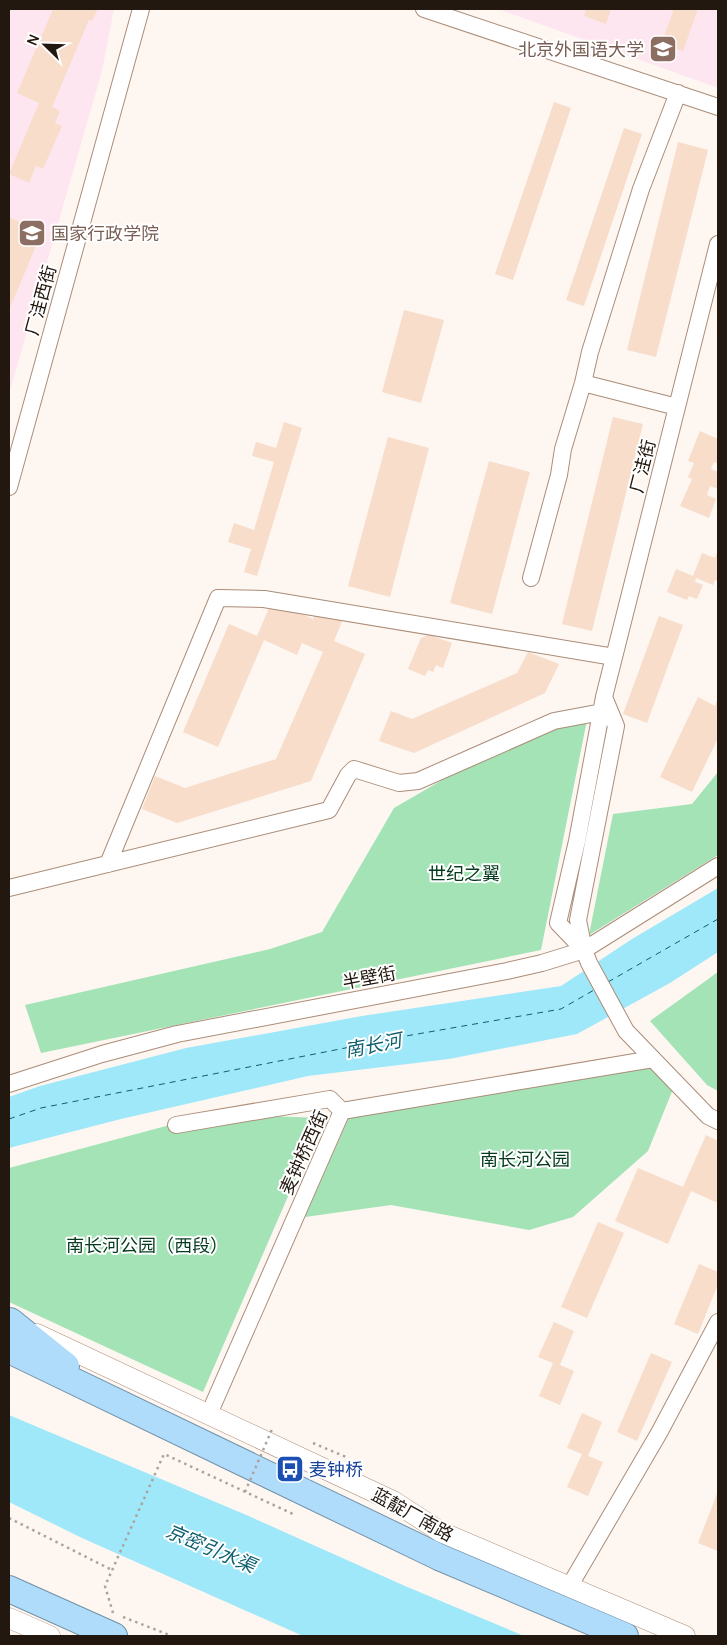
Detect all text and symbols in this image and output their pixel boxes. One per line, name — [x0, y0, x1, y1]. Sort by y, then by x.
north arrow — [20, 20, 70, 70]
text: N — [22, 31, 43, 48]
school or university icon: 北京外国语大学 — [648, 34, 678, 64]
place label: 北京外国语大学 — [518, 37, 644, 61]
school or university icon: 国家行政学院 — [17, 218, 47, 248]
place label: 国家行政学院 — [51, 221, 159, 245]
street label: 厂洼西街 — [19, 262, 61, 338]
street label: 厂洼街 — [624, 437, 660, 495]
park label: 世纪之翼 — [428, 861, 500, 885]
street label: 半壁街 — [340, 960, 398, 994]
water label: 南长河 — [343, 1026, 407, 1063]
street label: 麦钟桥西街 — [274, 1106, 332, 1198]
park label: 南长河公园 — [480, 1147, 570, 1171]
park label: 南长河公园（西段） — [66, 1233, 228, 1257]
bus stop icon: 麦钟桥 — [275, 1454, 305, 1484]
place label: 麦钟桥 — [309, 1457, 363, 1481]
street label: 蓝靛厂南路 — [368, 1482, 458, 1546]
water label: 京密引水渠 — [162, 1517, 263, 1580]

